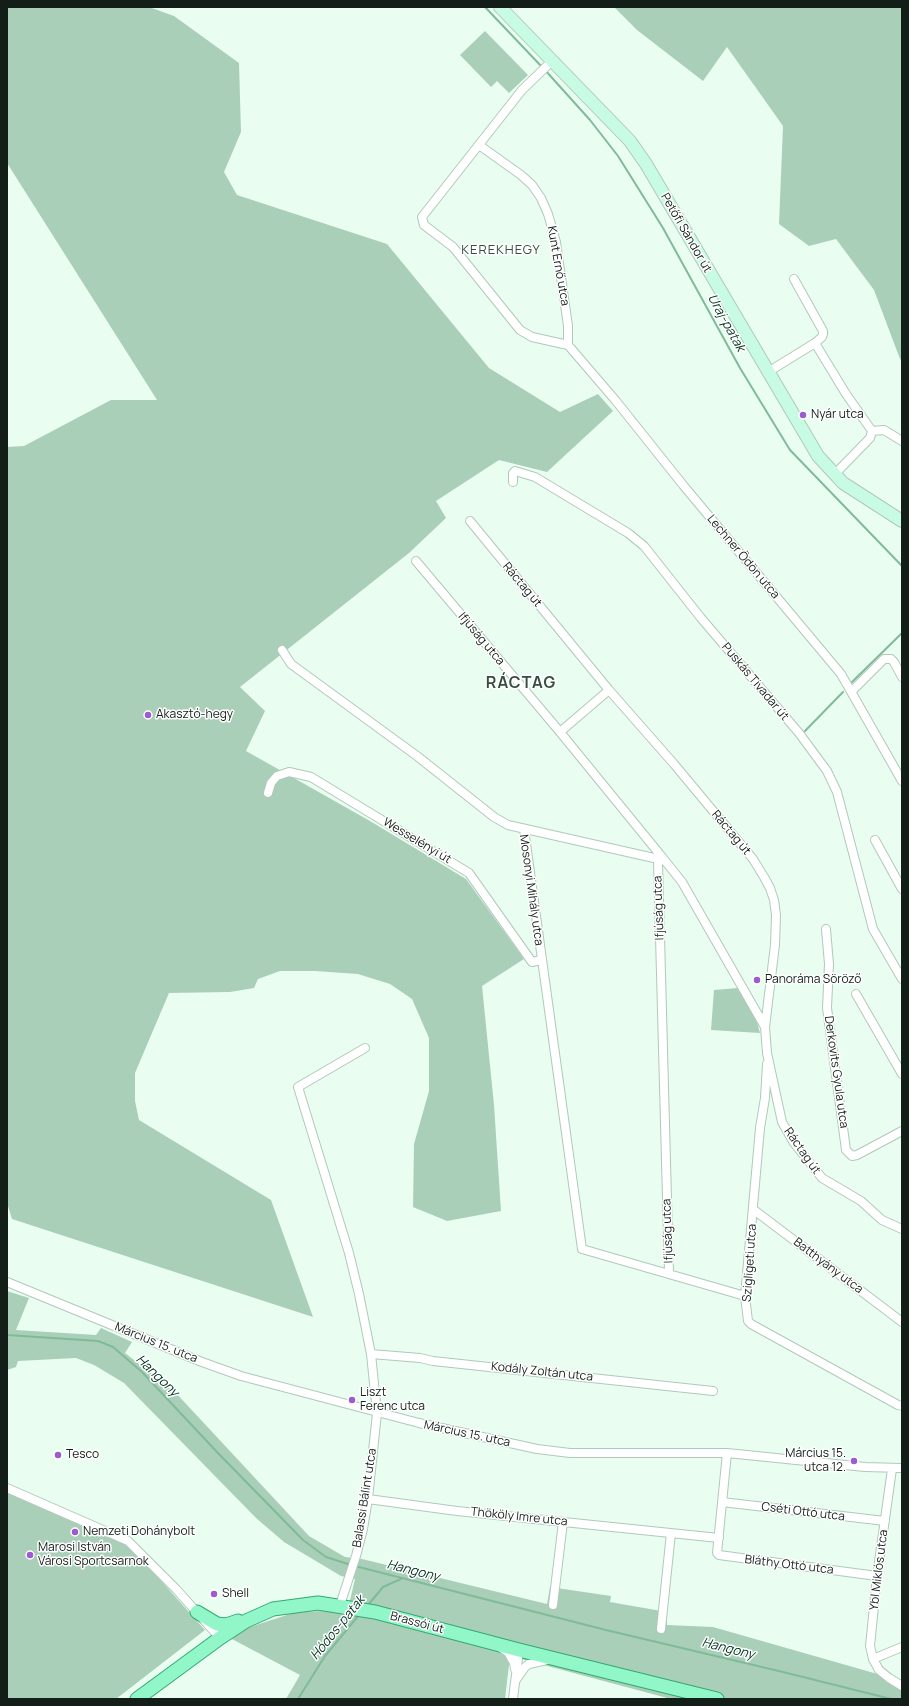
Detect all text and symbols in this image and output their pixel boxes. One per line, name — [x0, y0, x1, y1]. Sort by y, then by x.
street label: Petőfi Sándor út — [657, 191, 715, 275]
street label: Kunt Ernő utca — [544, 225, 572, 307]
district label: KEREKHEGY — [461, 242, 541, 258]
water label: Uraj-patak — [704, 292, 748, 354]
place label: Nyár utca — [811, 408, 864, 422]
marker: Nyár utca — [798, 410, 808, 420]
street label: Lechner Ödön utca — [704, 512, 782, 602]
street label: Ráctag út — [499, 560, 545, 610]
street label: Ifjúság utca — [455, 610, 507, 668]
street label: Puskás Tivadar út — [718, 640, 792, 724]
district label: RÁCTAG — [486, 674, 556, 694]
place label: Akasztó-hegy — [156, 708, 233, 722]
marker: Akasztó-hegy — [143, 710, 153, 720]
street label: Ráctag út — [708, 808, 754, 858]
street label: Wesselényi út — [380, 815, 454, 867]
street label: Mosonyi Mihály utca — [516, 833, 546, 947]
street label: Ifjúság utca — [651, 875, 667, 941]
place label: Panoráma Söröző — [765, 973, 861, 987]
marker: Panoráma Söröző — [752, 975, 762, 985]
street label: Derkovits Gyula utca — [821, 1015, 851, 1129]
street label: Ráctag út — [781, 1125, 823, 1177]
street label: Ifjúság utca — [660, 1198, 676, 1264]
street label: Szigligeti utca — [740, 1223, 760, 1303]
street label: Batthyány utca — [790, 1235, 866, 1297]
street label: Március 15. utca — [112, 1320, 200, 1366]
water label: Hangony — [132, 1352, 182, 1400]
street label: Kodály Zoltán utca — [490, 1359, 594, 1385]
place label: Liszt Ferenc utca — [360, 1386, 425, 1414]
marker: Liszt Ferenc utca — [347, 1395, 357, 1405]
street label: Március 15. utca — [422, 1418, 512, 1450]
street label: Balassi Bálint utca — [350, 1447, 380, 1549]
place label: Március 15. utca 12. — [785, 1447, 846, 1475]
place label: Tesco — [66, 1448, 99, 1462]
marker: Tesco — [53, 1450, 63, 1460]
marker: Március 15. utca 12. — [849, 1456, 859, 1466]
street label: Cséti Ottó utca — [760, 1500, 846, 1524]
street label: Thököly Imre utca — [470, 1505, 568, 1529]
place label: Nemzeti Dohánybolt — [83, 1525, 195, 1539]
marker: Nemzeti Dohánybolt — [70, 1527, 80, 1537]
street label: Ybl Miklós utca — [867, 1529, 891, 1611]
place label: Marosi István Városi Sportcsarnok — [38, 1541, 149, 1569]
marker: Marosi István Városi Sportcsarnok — [25, 1550, 35, 1560]
street label: Bláthy Ottó utca — [744, 1552, 834, 1578]
water label: Hangony — [385, 1557, 441, 1585]
place label: Shell — [222, 1587, 249, 1601]
marker: Shell — [209, 1589, 219, 1599]
water label: Hódos-patak — [307, 1593, 369, 1663]
street label: Brassói út — [389, 1609, 445, 1637]
water label: Hangony — [700, 1635, 756, 1663]

